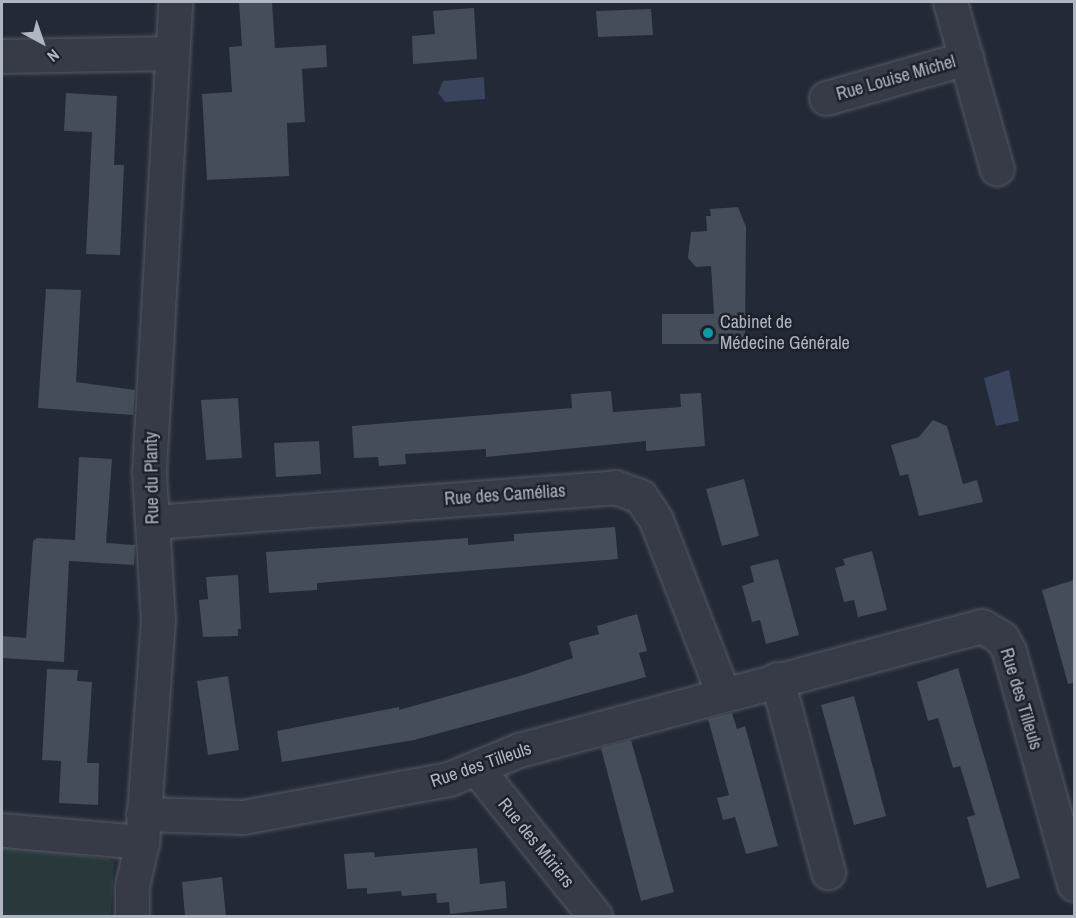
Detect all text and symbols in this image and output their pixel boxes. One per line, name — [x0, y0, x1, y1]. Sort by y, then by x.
north arrow — [12, 12, 72, 72]
text: N — [43, 44, 64, 67]
street label: Rue Louise Michel — [834, 51, 958, 105]
place label: Cabinet de Médecine Générale — [720, 312, 850, 354]
marker: Cabinet de Médecine Générale — [701, 326, 715, 340]
street label: Rue du Planty — [140, 431, 164, 525]
street label: Rue des Camélias — [444, 480, 566, 510]
street label: Rue des Tilleuls — [995, 645, 1047, 753]
street label: Rue des Tilleuls — [428, 738, 534, 792]
street label: Rue des Mûriers — [493, 794, 579, 892]

